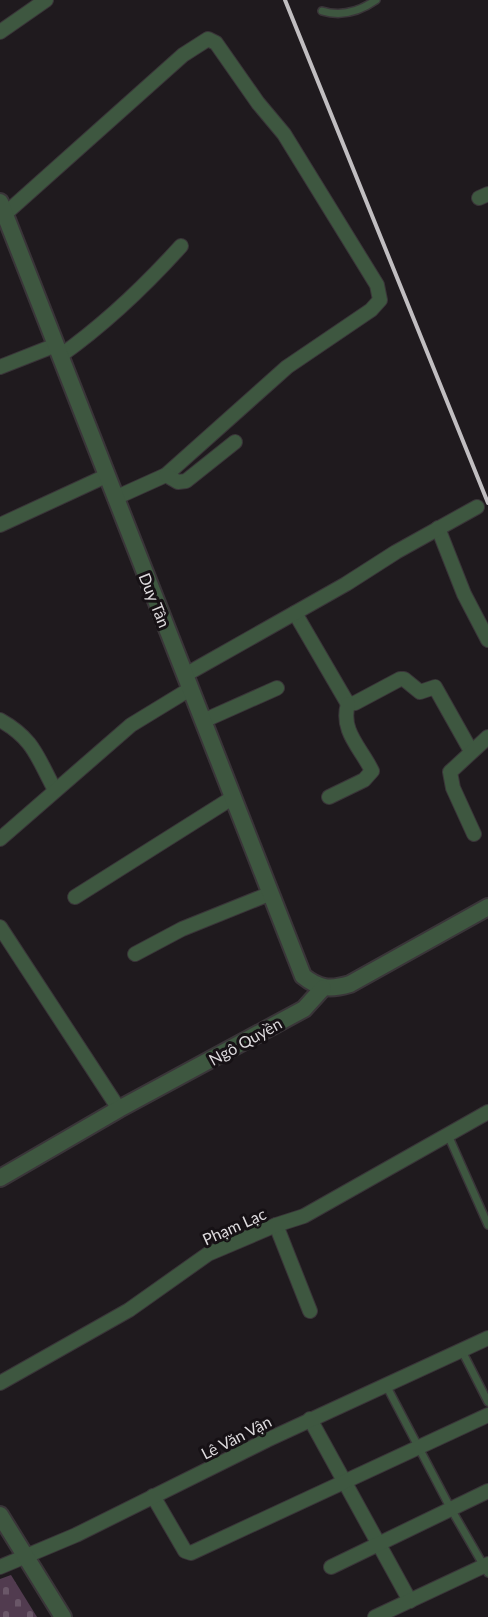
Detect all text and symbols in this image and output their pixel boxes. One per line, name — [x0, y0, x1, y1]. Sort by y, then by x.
street label: Duy Tân — [135, 570, 175, 630]
street label: Ngô Quyền — [205, 1013, 285, 1069]
street label: Phạm Lạc — [199, 1203, 269, 1248]
street label: Lê Văn Vận — [198, 1411, 274, 1463]

